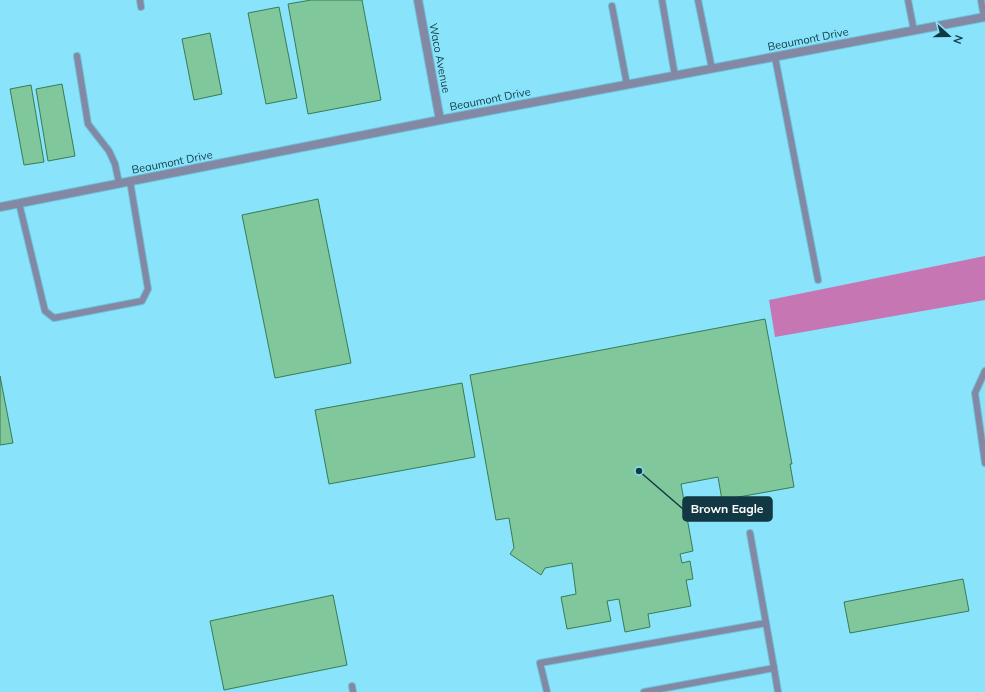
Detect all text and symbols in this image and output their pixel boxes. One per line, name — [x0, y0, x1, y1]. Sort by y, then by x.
north arrow — [929, 16, 969, 56]
street label: Waco Avenue — [426, 22, 454, 94]
street label: Beaumont Drive — [766, 24, 850, 54]
text: N — [950, 33, 966, 46]
street label: Beaumont Drive — [448, 84, 532, 114]
street label: Beaumont Drive — [130, 147, 214, 177]
callout: Brown Eagle — [683, 497, 772, 521]
text: Brown Eagle — [691, 501, 764, 516]

